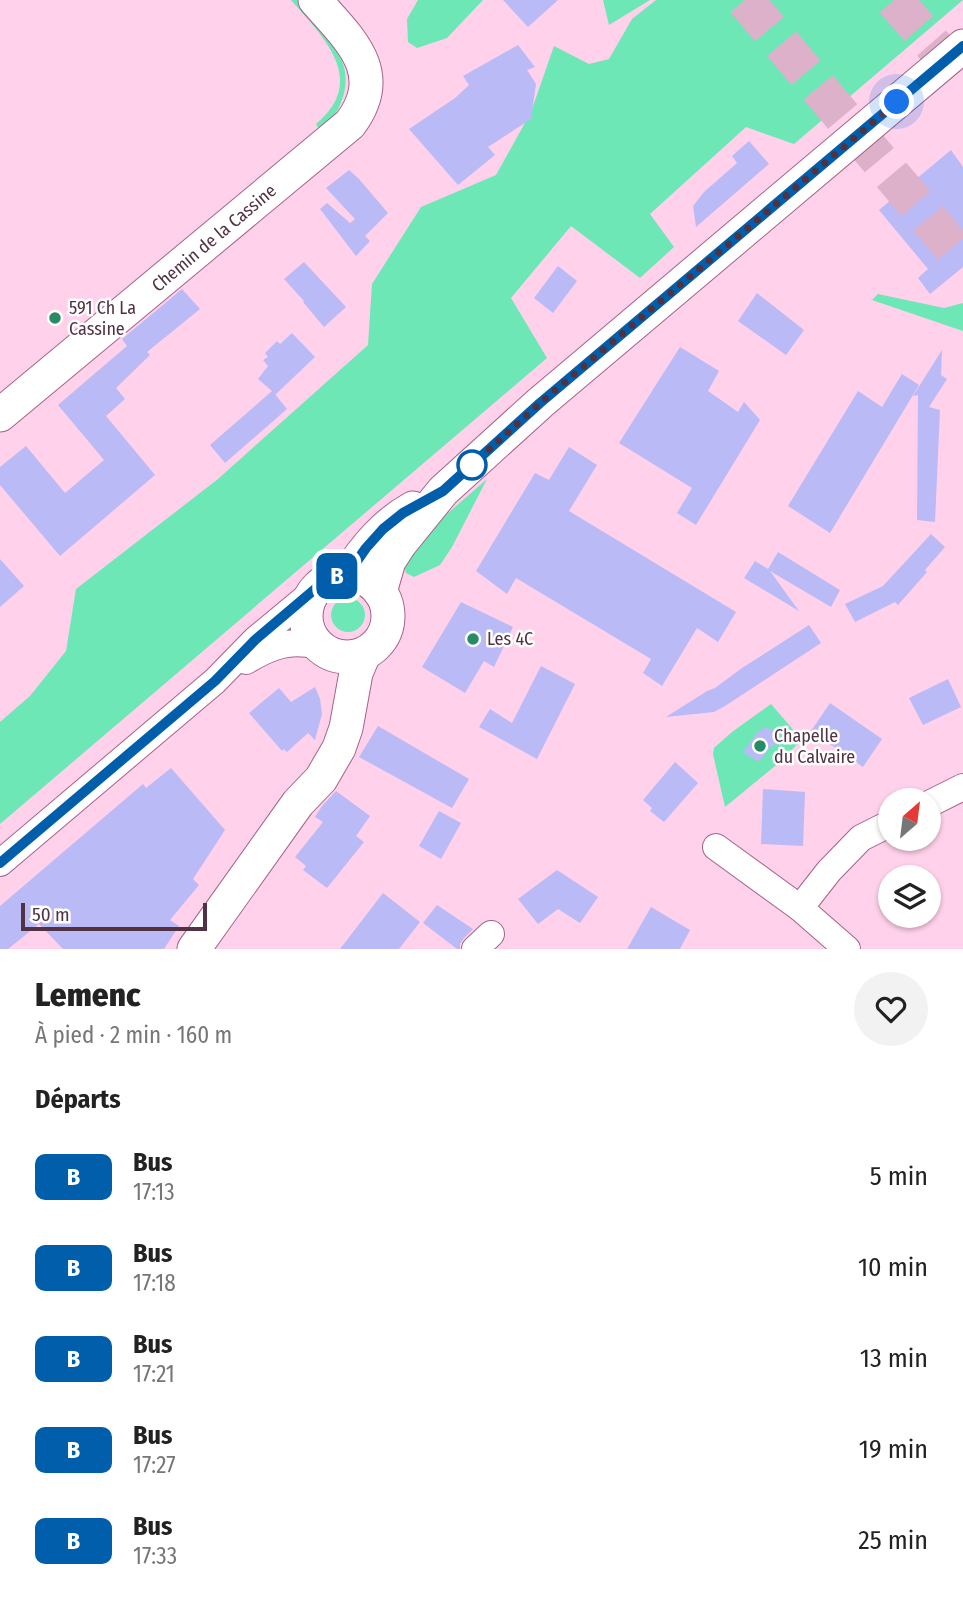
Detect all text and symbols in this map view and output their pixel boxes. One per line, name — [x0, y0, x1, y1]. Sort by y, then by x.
your location — [879, 84, 914, 119]
street label: Chemin de la Cassine — [147, 179, 281, 296]
place label: 591 Ch La Cassine — [69, 297, 136, 340]
marker: 591 Ch La Cassine — [47, 310, 63, 326]
unlabelled marker — [457, 450, 487, 480]
line badge: B — [314, 553, 360, 599]
text: B — [330, 562, 344, 590]
place label: Les 4C — [487, 628, 533, 650]
marker: Les 4C — [465, 631, 481, 647]
place label: Chapelle du Calvaire — [774, 725, 855, 768]
marker: Chapelle du Calvaire — [752, 738, 768, 754]
north arrow — [878, 788, 942, 850]
map controls — [878, 788, 941, 928]
button: layers — [878, 865, 941, 928]
scale bar — [21, 900, 206, 932]
text: 50 m — [32, 903, 70, 926]
button: heart — [854, 972, 928, 1046]
text: Lemenc — [35, 975, 140, 1015]
text: À pied · 2 min · 160 m — [35, 1021, 232, 1049]
text: Départs — [35, 1084, 121, 1115]
text: Bus — [133, 1147, 172, 1178]
text: 5 min — [870, 1161, 928, 1192]
text: B — [67, 1163, 80, 1191]
text: 17:13 — [133, 1178, 175, 1206]
text: Bus — [133, 1238, 172, 1269]
text: 10 min — [858, 1252, 928, 1283]
text: B — [67, 1254, 80, 1282]
text: 17:18 — [133, 1269, 176, 1297]
text: Bus — [133, 1329, 172, 1360]
text: 13 min — [860, 1343, 928, 1374]
text: B — [67, 1345, 80, 1373]
text: 17:21 — [133, 1360, 175, 1388]
text: Bus — [133, 1420, 172, 1451]
text: 19 min — [859, 1434, 928, 1465]
text: B — [67, 1436, 80, 1464]
text: 17:27 — [133, 1451, 175, 1479]
text: Bus — [133, 1511, 172, 1542]
text: 25 min — [858, 1525, 928, 1556]
text: B — [67, 1527, 80, 1555]
text: 17:33 — [133, 1542, 177, 1570]

